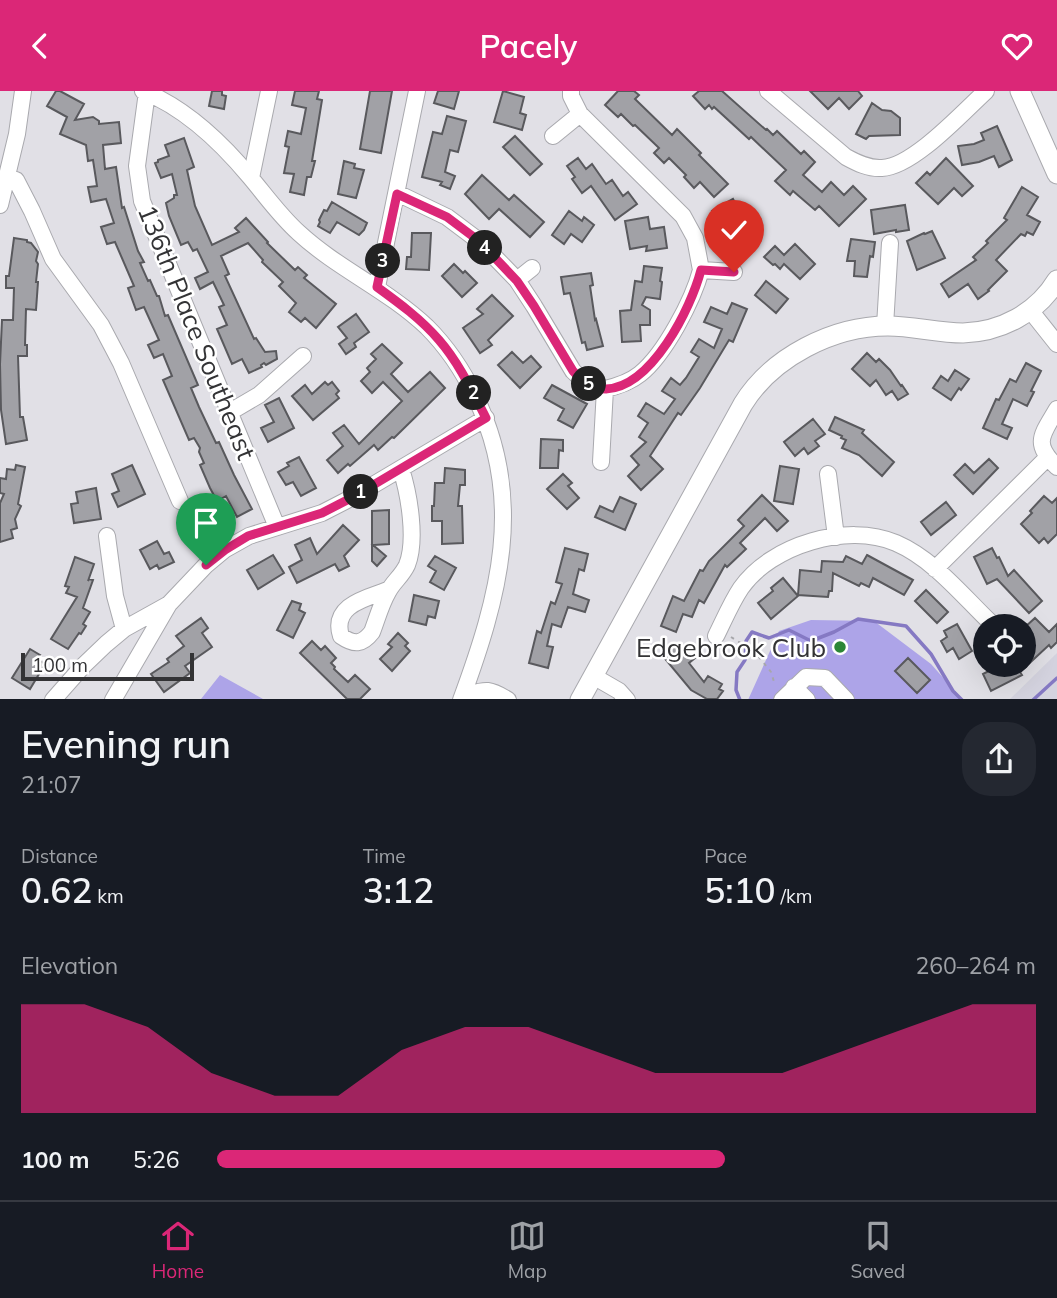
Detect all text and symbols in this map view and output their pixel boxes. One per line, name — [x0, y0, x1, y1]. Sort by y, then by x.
text: Pacely — [479, 26, 578, 66]
icon: back — [21, 27, 59, 65]
icon: heart — [998, 27, 1036, 65]
street label: 136th Place Southeast — [131, 200, 263, 464]
pin — [704, 200, 764, 272]
icon: check — [715, 211, 753, 249]
pin: 4 — [468, 231, 503, 265]
text: 4 — [479, 235, 490, 259]
pin: 3 — [366, 243, 400, 279]
text: 3 — [377, 248, 388, 272]
pin: 5 — [572, 367, 606, 401]
text: 5 — [583, 371, 594, 395]
pin: 2 — [456, 375, 491, 411]
text: 2 — [468, 380, 479, 404]
pin: 1 — [344, 475, 378, 509]
text: 1 — [355, 479, 366, 503]
pin — [176, 493, 236, 565]
icon: arrive — [187, 504, 225, 542]
map controls — [973, 614, 1036, 677]
button: locate — [973, 614, 1036, 677]
place label: Edgebrook Club — [636, 631, 826, 664]
marker: Edgebrook Club — [832, 639, 848, 655]
scale bar — [21, 650, 194, 682]
text: 100 m — [32, 653, 88, 677]
text: Evening run — [21, 720, 231, 768]
button: share — [962, 722, 1036, 796]
text: 21:07 — [21, 770, 81, 799]
text: Distance — [21, 844, 98, 868]
text: Time — [363, 844, 406, 868]
text: Pace — [704, 844, 747, 868]
text: 0.62 — [21, 868, 92, 912]
text: 3:12 — [363, 868, 434, 912]
text: 5:10 — [704, 868, 776, 912]
text: km — [92, 884, 124, 908]
text: /km — [776, 884, 812, 908]
text: Elevation — [21, 951, 118, 980]
text: 260–264 m — [915, 951, 1036, 980]
text: 100 m — [21, 1145, 89, 1174]
text: 5:26 — [133, 1145, 180, 1174]
tab: Home — [152, 1217, 204, 1283]
tab: Map — [508, 1217, 547, 1283]
tab: Saved — [850, 1217, 905, 1283]

